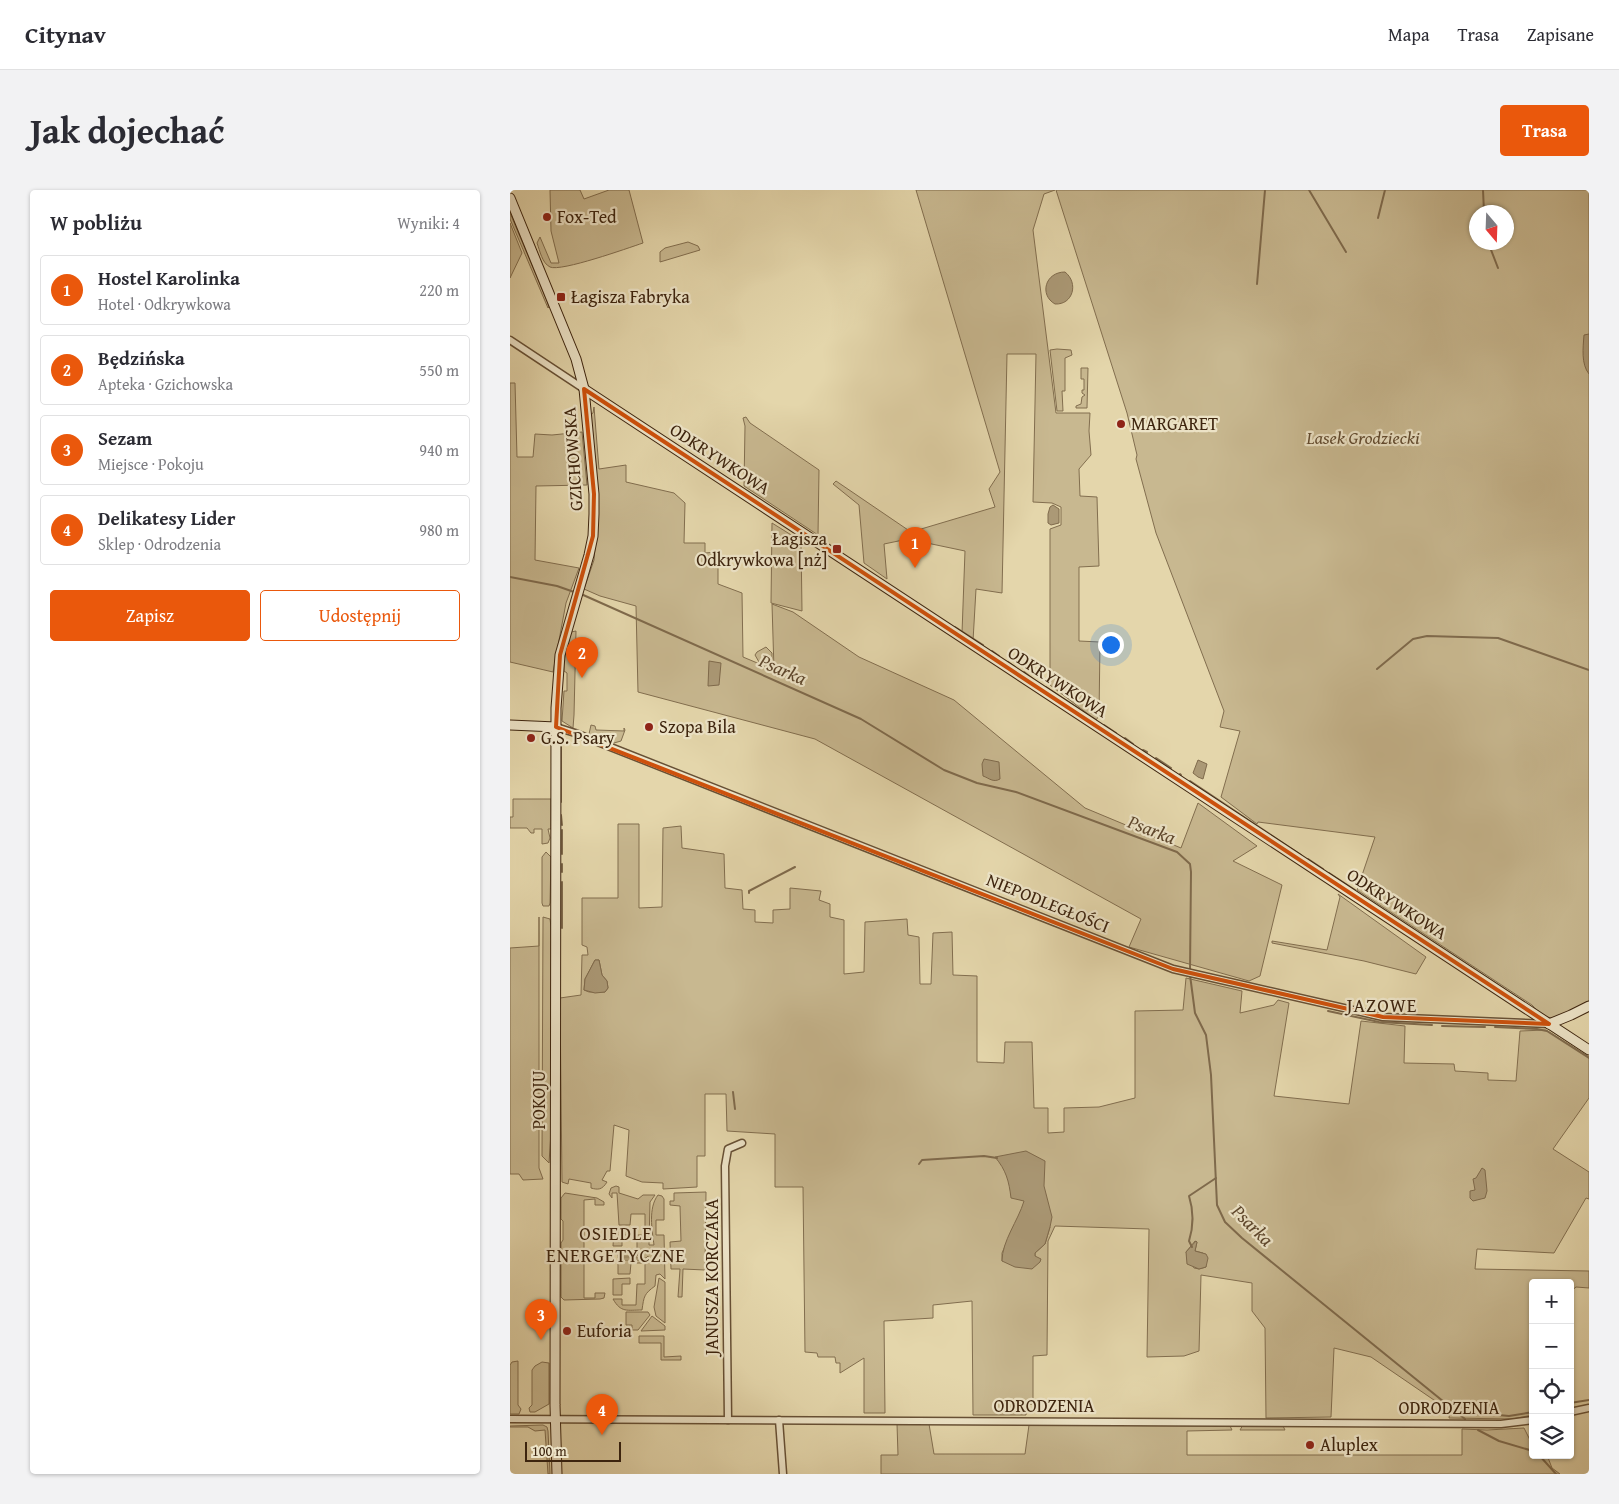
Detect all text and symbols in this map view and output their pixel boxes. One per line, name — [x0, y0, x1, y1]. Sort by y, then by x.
text: Citynav — [25, 17, 106, 52]
text: Mapa — [1388, 21, 1429, 48]
text: Trasa — [1457, 21, 1499, 48]
text: Zapisane — [1527, 21, 1594, 48]
text: Jak dojechać — [30, 105, 224, 156]
button: Trasa — [1500, 105, 1589, 156]
place label: Fox-Ted — [557, 203, 617, 230]
north arrow — [1469, 205, 1514, 250]
text: W pobliżu — [50, 207, 142, 238]
text: Wyniki: 4 — [397, 211, 460, 235]
marker: Fox-Ted — [541, 211, 553, 223]
text: Hostel Karolinka — [98, 264, 240, 292]
text: 1 — [63, 278, 71, 302]
text: 220 m — [419, 278, 459, 302]
place label: Łagisza Fabryka — [571, 283, 690, 310]
marker: Łagisza Fabryka — [555, 291, 567, 303]
text: Hotel · Odkrywkowa — [98, 292, 231, 316]
text: Będzińska — [98, 344, 185, 372]
text: 2 — [63, 358, 71, 382]
text: 550 m — [419, 358, 459, 382]
text: Apteka · Gzichowska — [98, 372, 233, 396]
street label: GZICHOWSKA — [555, 406, 590, 512]
place label: MARGARET — [1131, 410, 1218, 437]
street label: ODKRYWKOWA — [665, 416, 776, 501]
marker: MARGARET — [1115, 418, 1127, 430]
text: Sezam — [98, 424, 152, 452]
park label: Lasek Grodziecki — [1305, 424, 1420, 451]
text: 3 — [63, 438, 71, 462]
text: 940 m — [419, 438, 459, 462]
text: Miejsce · Pokoju — [98, 452, 204, 476]
text: Delikatesy Lider — [98, 504, 235, 532]
text: 4 — [63, 518, 71, 542]
text: 980 m — [419, 518, 459, 542]
place label: Łagisza Odkrywkowa [nż] — [696, 525, 827, 573]
pin: 1 — [899, 527, 931, 568]
text: Sklep · Odrodzenia — [98, 532, 221, 556]
marker: Łagisza Odkrywkowa [nż] — [831, 543, 843, 555]
button: Zapisz — [50, 590, 250, 641]
button: Udostępnij — [260, 590, 460, 641]
your location — [1098, 632, 1124, 658]
pin: 2 — [566, 637, 598, 678]
street label: ODKRYWKOWA — [1003, 639, 1114, 724]
water label: Psarka — [754, 646, 811, 692]
place label: Szopa Bila — [659, 713, 736, 740]
marker: Szopa Bila — [643, 721, 655, 733]
place label: G.S. Psary — [541, 724, 615, 751]
marker: G.S. Psary — [525, 732, 537, 744]
water label: Psarka — [1123, 807, 1180, 851]
street label: ODKRYWKOWA — [1342, 861, 1453, 946]
street label: NIEPODLEGŁOŚCI — [983, 866, 1114, 939]
district label: JAZOWE — [1345, 991, 1417, 1019]
street label: POKOJU — [525, 1070, 552, 1130]
water label: Psarka — [1225, 1197, 1281, 1253]
street label: JANUSZA KORCZAKA — [698, 1199, 725, 1357]
district label: OSIEDLE ENERGETYCZNE — [546, 1219, 686, 1269]
map controls — [1529, 1279, 1574, 1459]
button: + — [1529, 1279, 1574, 1324]
pin: 3 — [525, 1299, 557, 1340]
place label: Euforia — [577, 1317, 632, 1344]
button: − — [1529, 1324, 1574, 1369]
marker: Euforia — [561, 1325, 573, 1337]
button: locate — [1529, 1369, 1574, 1414]
street label: ODRODZENIA — [994, 1392, 1095, 1419]
pin: 4 — [586, 1394, 618, 1435]
street label: ODRODZENIA — [1399, 1394, 1500, 1421]
button: layers — [1529, 1414, 1574, 1459]
place label: Aluplex — [1320, 1431, 1379, 1458]
scale bar — [525, 1439, 621, 1462]
marker: Aluplex — [1304, 1439, 1316, 1451]
text: 100 m — [532, 1441, 567, 1461]

